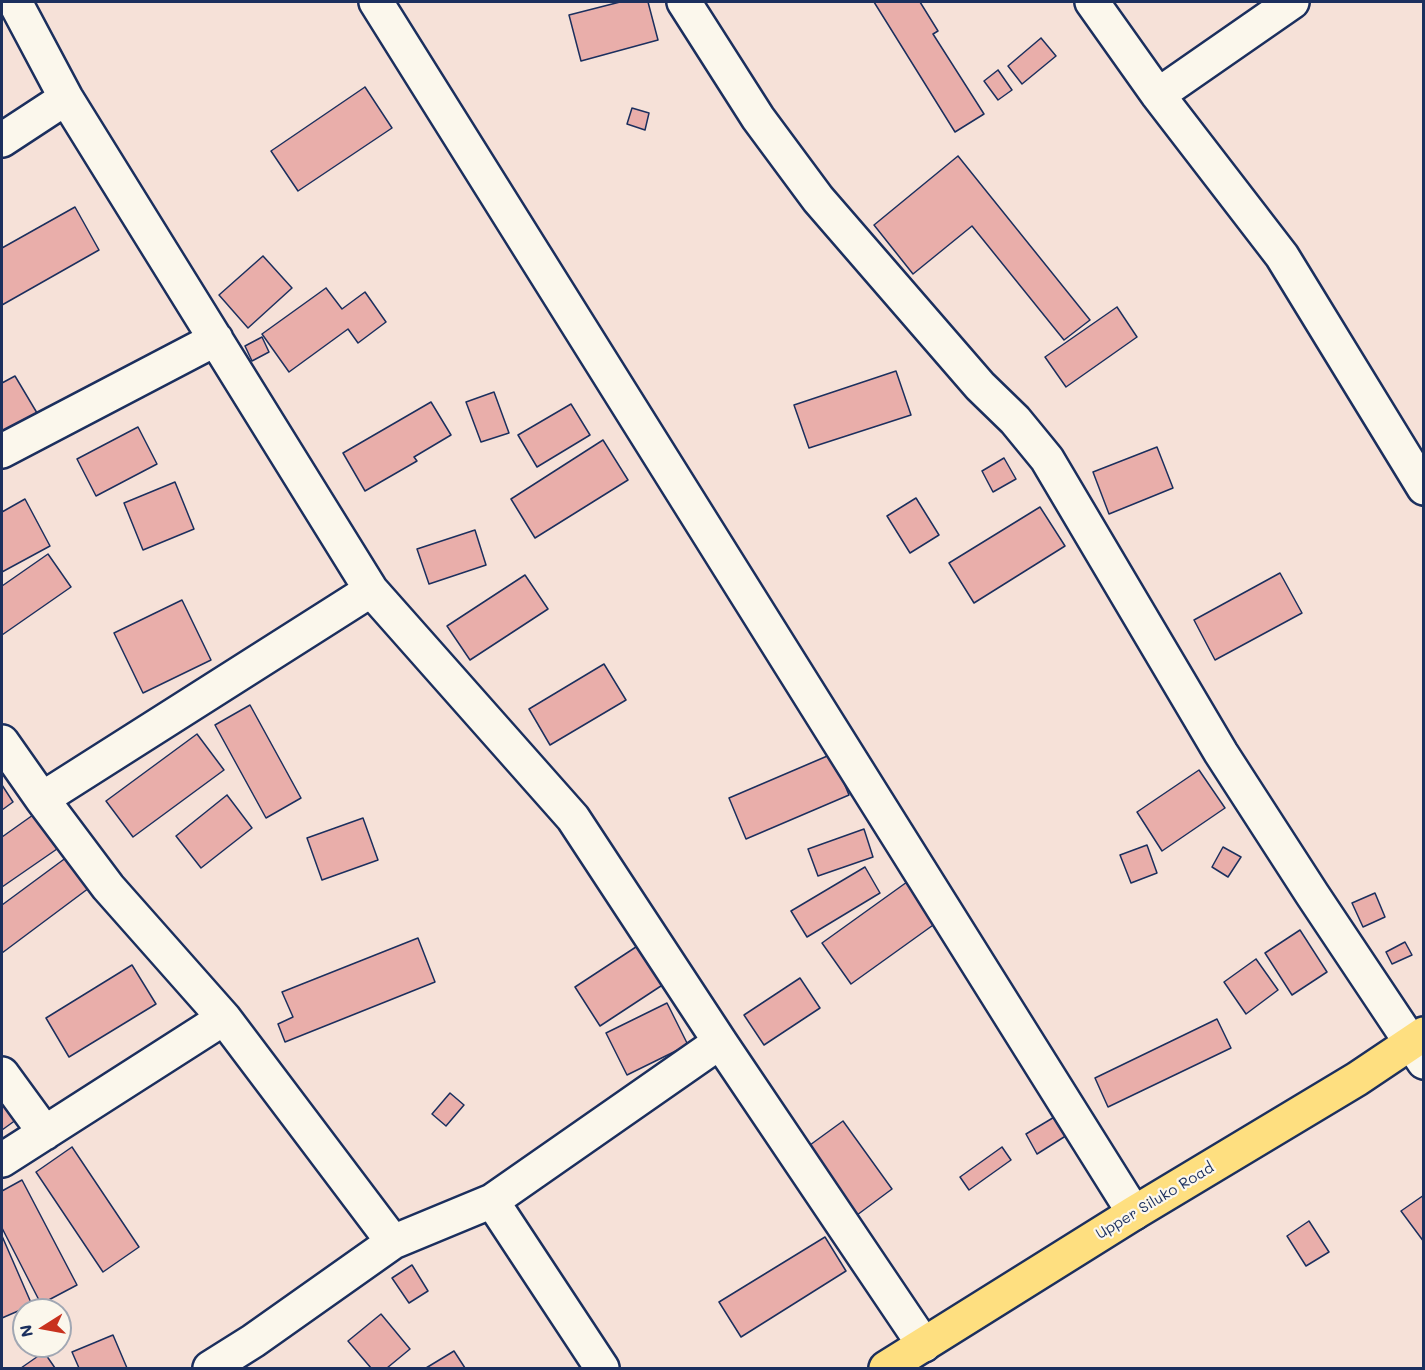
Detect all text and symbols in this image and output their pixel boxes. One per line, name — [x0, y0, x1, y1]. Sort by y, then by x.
street label: Upper Siluko Road — [1093, 1159, 1217, 1243]
north arrow — [12, 1298, 72, 1358]
text: N — [14, 1323, 37, 1339]

